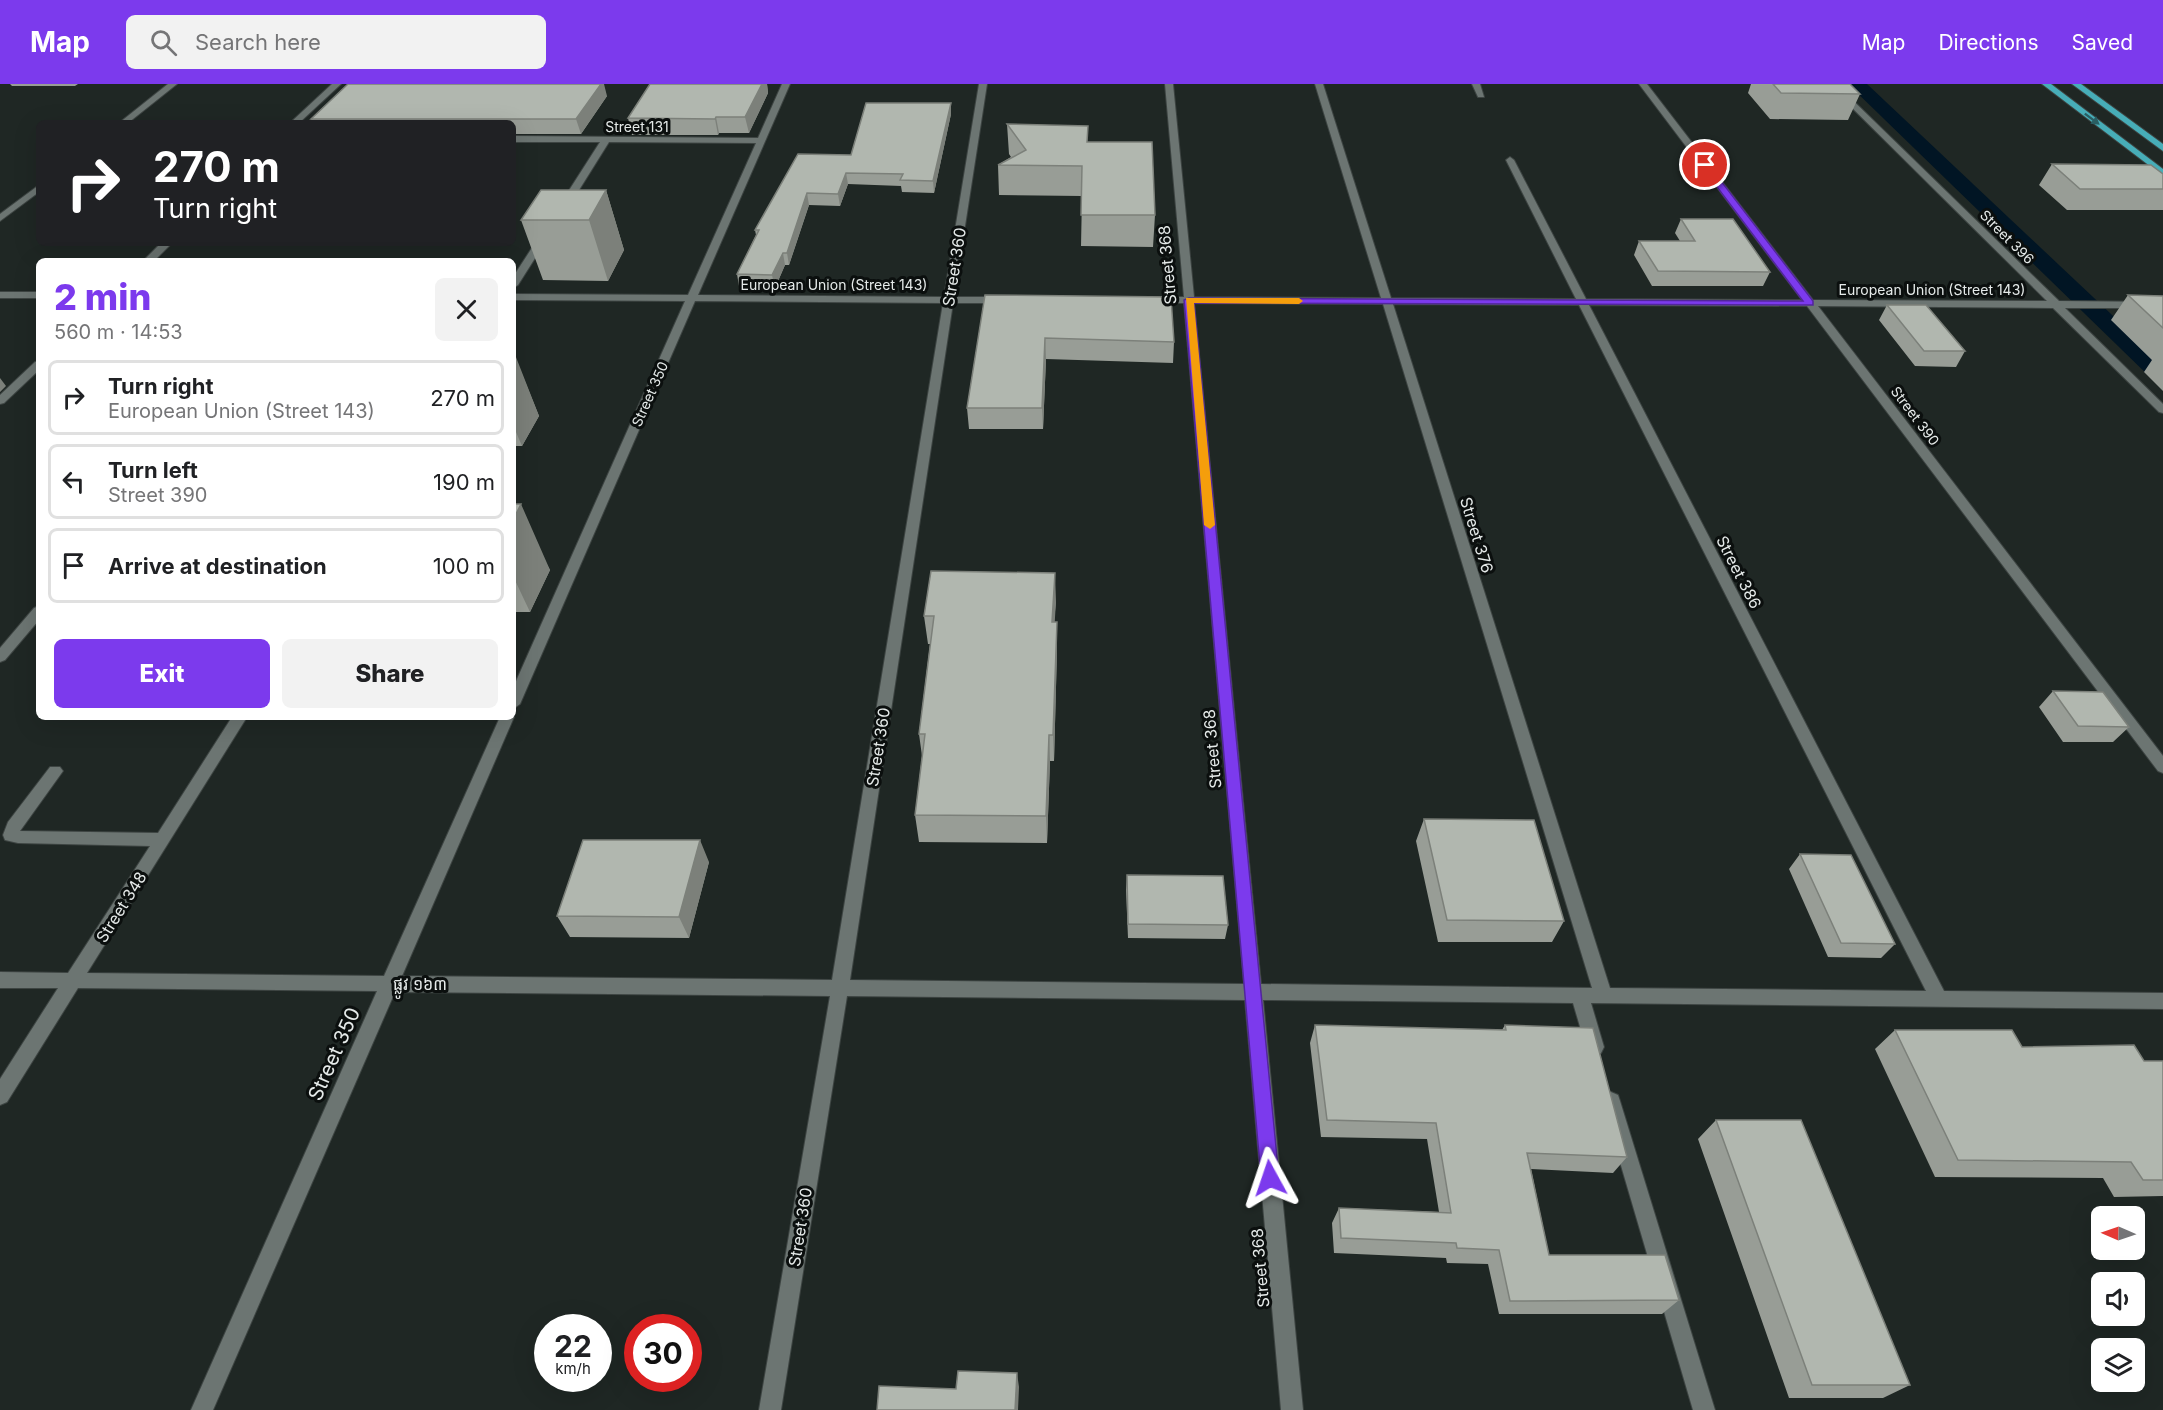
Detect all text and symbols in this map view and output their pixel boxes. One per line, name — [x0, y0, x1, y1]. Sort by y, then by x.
search box — [126, 15, 546, 69]
text: Map — [30, 25, 90, 59]
icon: search — [147, 26, 180, 59]
text: Search here — [195, 29, 321, 55]
text: Map — [1862, 30, 1905, 55]
text: Directions — [1938, 30, 2039, 55]
text: Saved — [2072, 30, 2133, 55]
one-way arrow — [2085, 113, 2100, 125]
street label: Street 131 — [605, 118, 669, 135]
pin — [1679, 139, 1730, 190]
text: 270 m — [153, 141, 280, 192]
icon: right — [54, 144, 132, 222]
icon: arrive — [1688, 148, 1721, 181]
text: Turn right — [153, 192, 277, 225]
street label: Street 396 — [1977, 206, 2038, 267]
street label: Street 368 — [1154, 225, 1180, 305]
street label: Street 360 — [938, 226, 970, 308]
text: 2 min — [54, 275, 151, 319]
street label: European Union (Street 143) — [741, 276, 927, 293]
button: close — [435, 278, 498, 341]
street label: European Union (Street 143) — [1839, 281, 2025, 298]
text: 560 m · 14:53 — [54, 320, 183, 344]
street label: Street 350 — [628, 359, 671, 429]
text: Turn right — [108, 373, 214, 399]
icon: right — [57, 381, 90, 414]
street label: Street 390 — [1888, 383, 1943, 449]
text: 270 m — [430, 385, 495, 411]
text: European Union (Street 143) — [108, 399, 375, 423]
text: Turn left — [108, 457, 198, 483]
icon: left — [57, 465, 90, 498]
text: 190 m — [433, 469, 495, 495]
text: Street 390 — [108, 483, 207, 507]
street label: Street 376 — [1456, 495, 1498, 575]
street label: Street 386 — [1712, 532, 1766, 612]
icon: arrive — [57, 549, 90, 582]
text: Arrive at destination — [108, 553, 327, 579]
text: 100 m — [433, 553, 495, 579]
button: Exit — [54, 639, 270, 708]
button: Share — [282, 639, 498, 708]
street label: Street 360 — [862, 706, 894, 788]
street label: Street 368 — [1199, 709, 1225, 789]
street label: Street 348 — [91, 868, 151, 946]
street label: ផ្លូវ ១៦៣ — [393, 974, 447, 999]
street label: Street 350 — [303, 1004, 365, 1104]
position arrow — [1238, 1146, 1302, 1210]
street label: Street 360 — [784, 1186, 816, 1268]
north arrow — [2091, 1206, 2145, 1260]
map controls — [2091, 1206, 2145, 1392]
street label: Street 368 — [1247, 1228, 1273, 1308]
button: sound — [2091, 1272, 2145, 1326]
speed limit sign: 30 — [624, 1314, 702, 1392]
text: 22 — [554, 1328, 592, 1364]
button: layers — [2091, 1338, 2145, 1392]
text: km/h — [555, 1359, 591, 1378]

